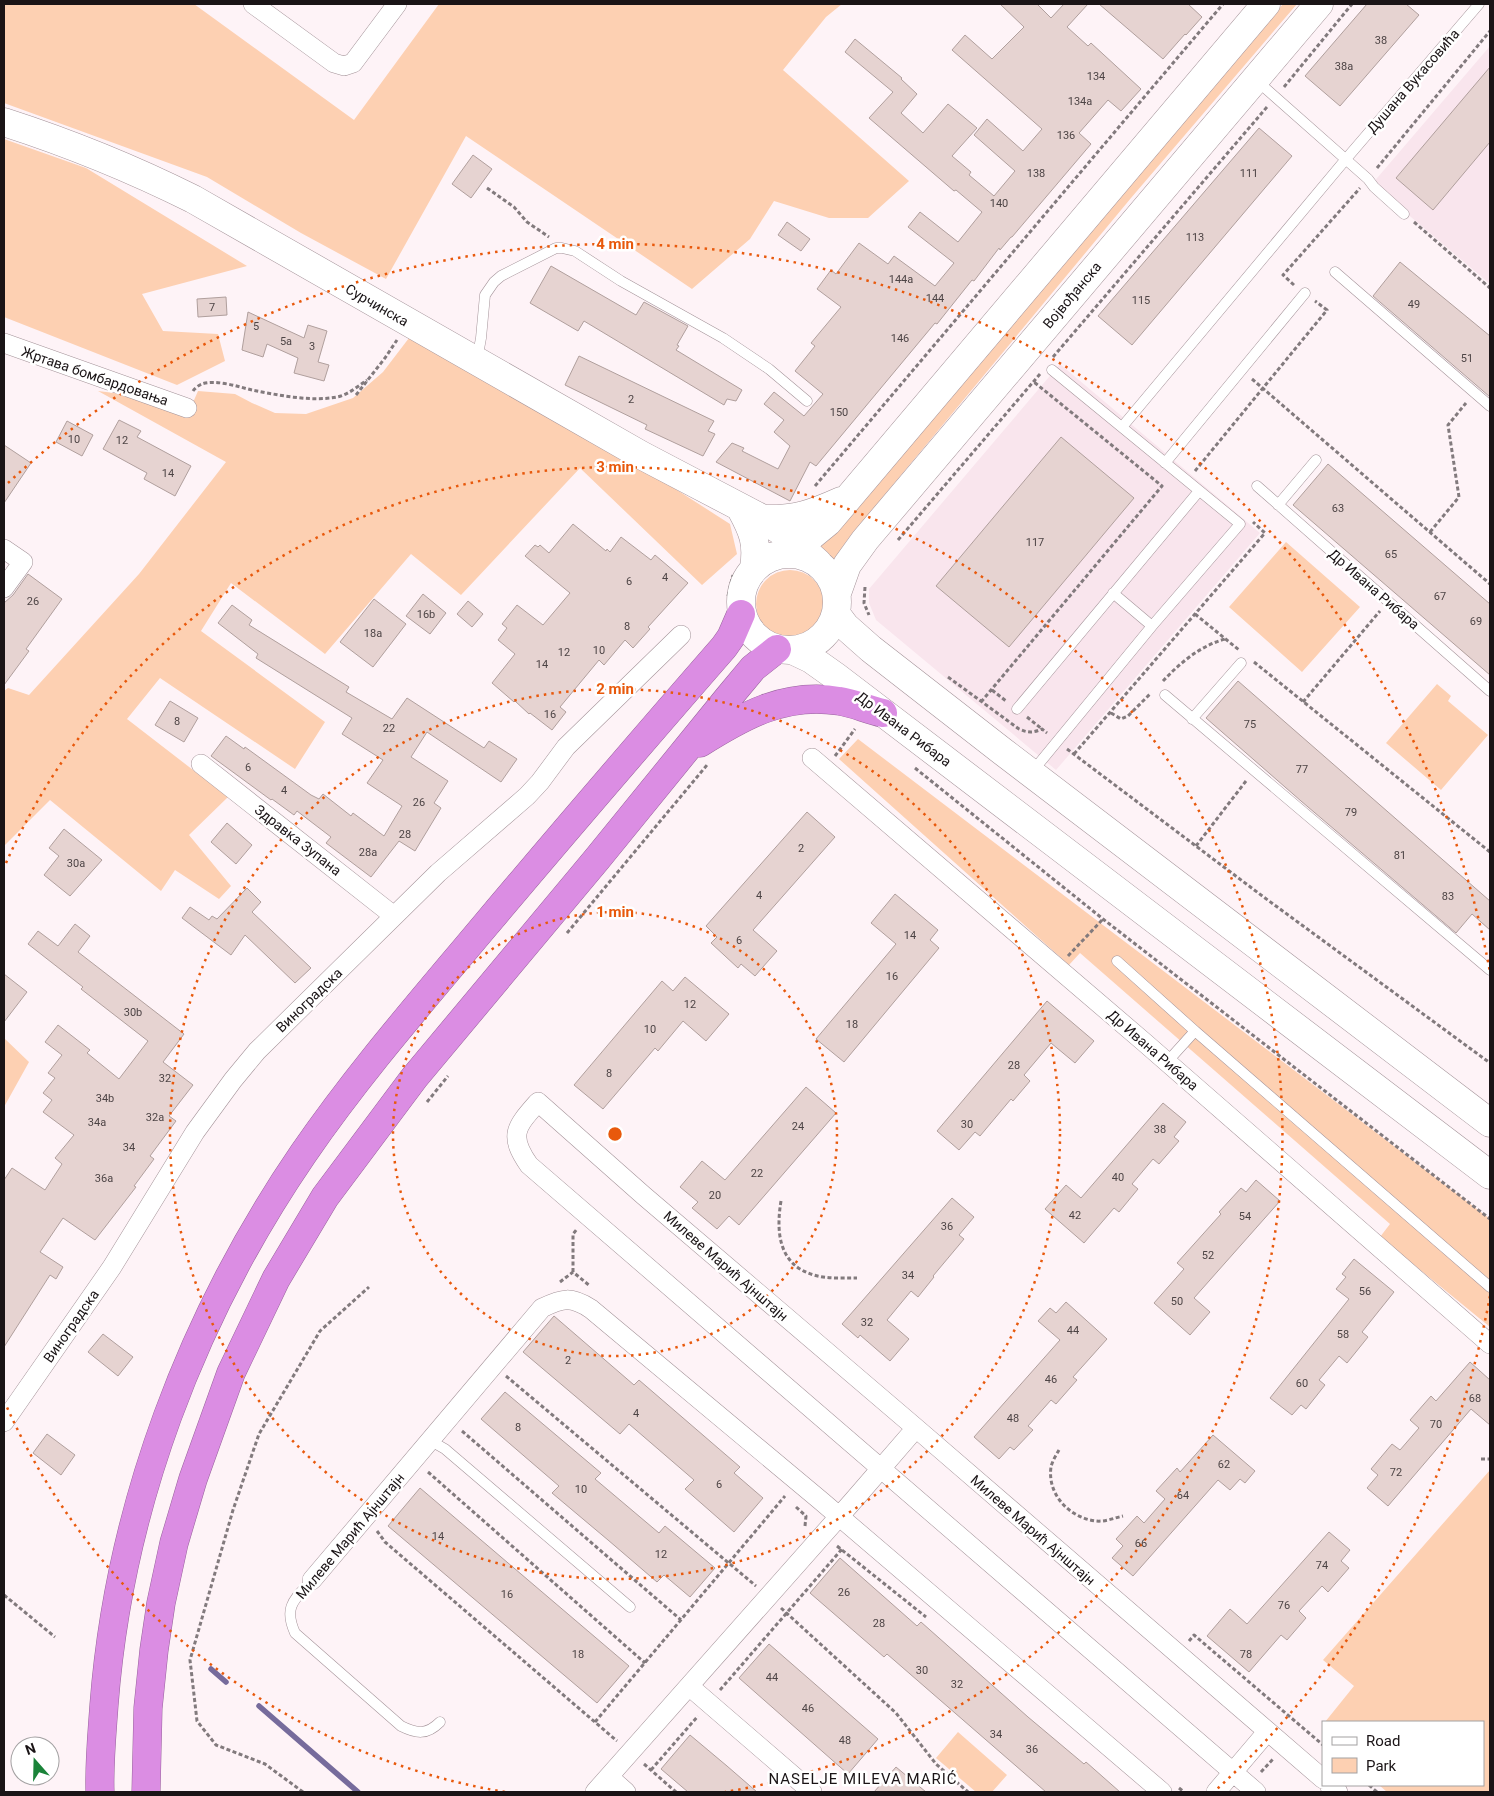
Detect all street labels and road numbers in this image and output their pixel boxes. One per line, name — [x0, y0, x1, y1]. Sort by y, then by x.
street label: Душана Вукасовића — [1363, 26, 1463, 136]
street label: Војвођанска — [1040, 258, 1104, 332]
street label: Сурчинска — [343, 281, 411, 329]
street label: Жртава бомбардовања — [19, 343, 171, 409]
street label: Др Ивана Рибара — [1326, 545, 1422, 633]
street label: Др Ивана Рибара — [854, 688, 954, 770]
street label: Здравка Зупана — [252, 801, 344, 879]
street label: Виноградска — [273, 965, 345, 1035]
street label: Др Ивана Рибара — [1105, 1006, 1201, 1094]
street label: Милеве Марић Ајнштајн — [661, 1208, 791, 1324]
street label: Виноградска — [40, 1287, 102, 1365]
street label: Милеве Марић Ајнштајн — [293, 1470, 407, 1602]
street label: Милеве Марић Ајнштајн — [968, 1472, 1098, 1588]

